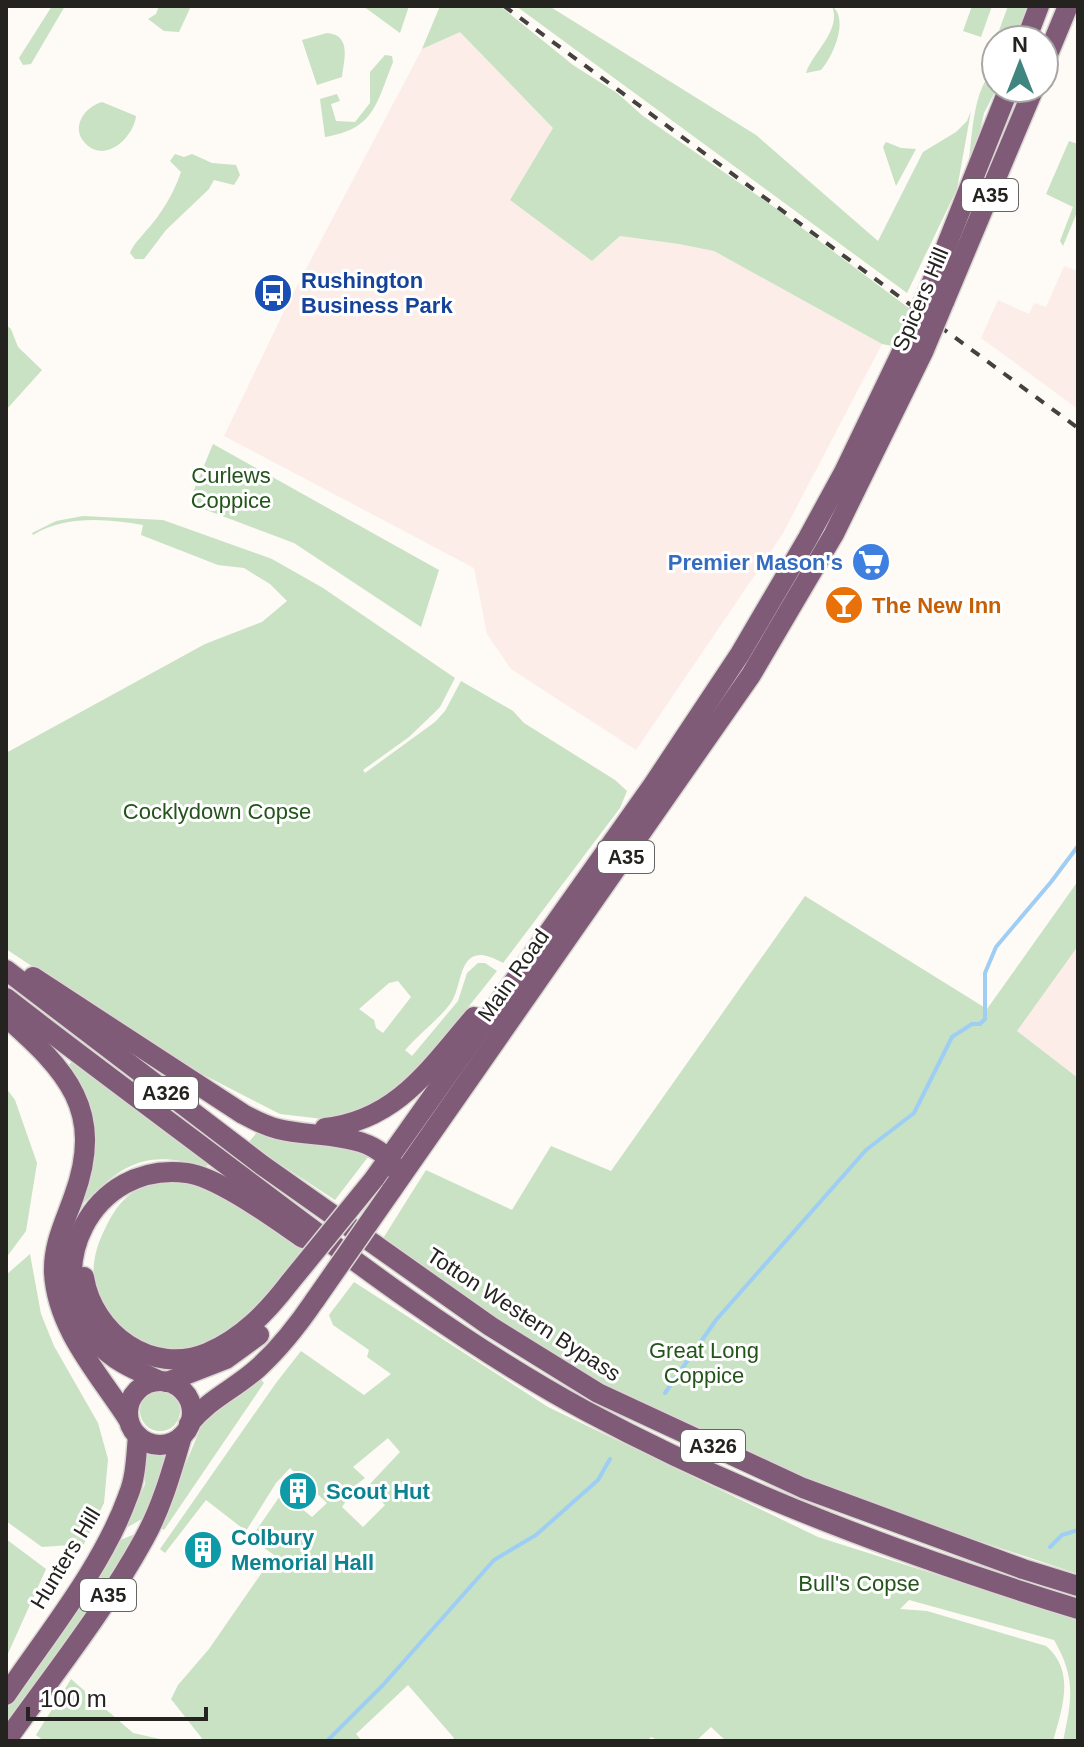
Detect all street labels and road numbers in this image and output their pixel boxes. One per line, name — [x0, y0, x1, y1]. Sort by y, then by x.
road number: A35 — [962, 179, 1018, 211]
street label: Spicers Hill — [887, 244, 953, 355]
road number: A35 — [598, 841, 654, 873]
street label: Main Road — [473, 925, 554, 1026]
road number: A326 — [134, 1077, 198, 1109]
street label: Totton Western Bypass — [422, 1242, 625, 1386]
road number: A326 — [681, 1430, 745, 1462]
street label: Hunters Hill — [25, 1503, 105, 1613]
road number: A35 — [80, 1579, 136, 1611]

